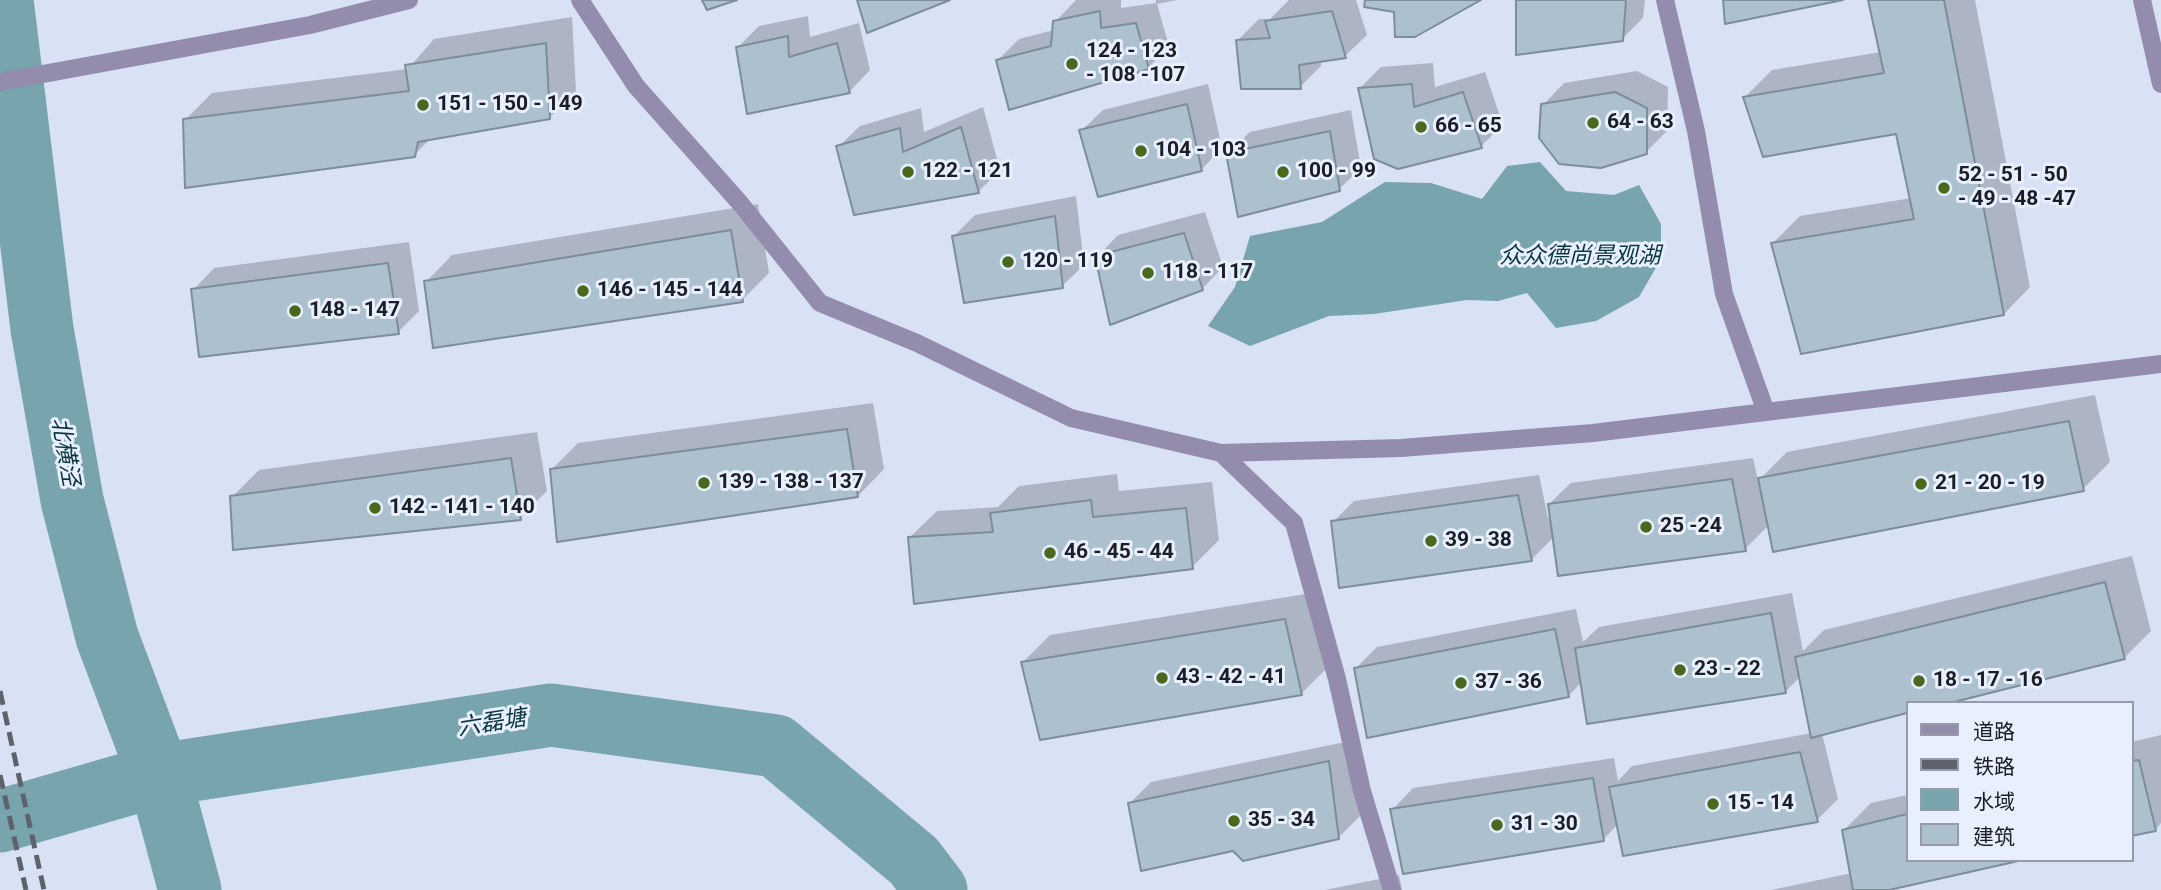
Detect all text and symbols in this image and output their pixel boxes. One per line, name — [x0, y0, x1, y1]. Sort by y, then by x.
place label: 124 - 123 - 108 -107 — [1086, 39, 1185, 89]
marker: 124 - 123 - 108 -107 — [1064, 56, 1080, 72]
place label: 151 - 150 - 149 — [437, 92, 583, 118]
marker: 151 - 150 - 149 — [415, 97, 431, 113]
place label: 64 - 63 — [1607, 110, 1674, 136]
place label: 66 - 65 — [1435, 114, 1502, 140]
marker: 64 - 63 — [1585, 115, 1601, 131]
marker: 66 - 65 — [1413, 119, 1429, 135]
place label: 104 - 103 — [1155, 138, 1246, 164]
marker: 104 - 103 — [1133, 143, 1149, 159]
place label: 122 - 121 — [922, 159, 1013, 185]
place label: 100 - 99 — [1297, 159, 1376, 185]
place label: 52 - 51 - 50 - 49 - 48 -47 — [1958, 163, 2076, 213]
marker: 122 - 121 — [900, 164, 916, 180]
marker: 100 - 99 — [1275, 164, 1291, 180]
marker: 52 - 51 - 50 - 49 - 48 -47 — [1936, 180, 1952, 196]
water label: 众众德尚景观湖 — [1500, 243, 1660, 271]
place label: 120 - 119 — [1022, 249, 1113, 275]
marker: 120 - 119 — [1000, 254, 1016, 270]
place label: 118 - 117 — [1162, 260, 1253, 286]
marker: 118 - 117 — [1140, 265, 1156, 281]
place label: 146 - 145 - 144 — [597, 278, 743, 304]
marker: 146 - 145 - 144 — [575, 283, 591, 299]
place label: 148 - 147 — [309, 298, 400, 324]
marker: 148 - 147 — [287, 303, 303, 319]
water label: 北横泾 — [44, 416, 84, 488]
place label: 139 - 138 - 137 — [718, 470, 864, 496]
place label: 21 - 20 - 19 — [1935, 471, 2045, 497]
marker: 139 - 138 - 137 — [696, 475, 712, 491]
marker: 21 - 20 - 19 — [1913, 476, 1929, 492]
place label: 142 - 141 - 140 — [389, 495, 535, 521]
marker: 142 - 141 - 140 — [367, 500, 383, 516]
place label: 25 -24 — [1660, 514, 1722, 540]
marker: 25 -24 — [1638, 519, 1654, 535]
place label: 39 - 38 — [1445, 528, 1512, 554]
marker: 39 - 38 — [1423, 533, 1439, 549]
place label: 46 - 45 - 44 — [1064, 540, 1174, 566]
marker: 46 - 45 - 44 — [1042, 545, 1058, 561]
place label: 23 - 22 — [1694, 657, 1761, 683]
marker: 23 - 22 — [1672, 662, 1688, 678]
place label: 43 - 42 - 41 — [1176, 665, 1286, 691]
place label: 18 - 17 - 16 — [1933, 668, 2043, 694]
marker: 43 - 42 - 41 — [1154, 670, 1170, 686]
place label: 37 - 36 — [1475, 670, 1542, 696]
marker: 18 - 17 - 16 — [1911, 673, 1927, 689]
marker: 37 - 36 — [1453, 675, 1469, 691]
legend — [1906, 701, 2133, 862]
water label: 六磊塘 — [456, 705, 528, 743]
text: 道路 — [1973, 720, 2015, 744]
text: 铁路 — [1973, 755, 2015, 779]
text: 水域 — [1973, 790, 2015, 814]
place label: 15 - 14 — [1727, 791, 1794, 817]
marker: 15 - 14 — [1705, 796, 1721, 812]
place label: 35 - 34 — [1248, 808, 1315, 834]
place label: 31 - 30 — [1511, 812, 1578, 838]
marker: 35 - 34 — [1226, 813, 1242, 829]
marker: 31 - 30 — [1489, 817, 1505, 833]
text: 建筑 — [1973, 825, 2015, 849]

